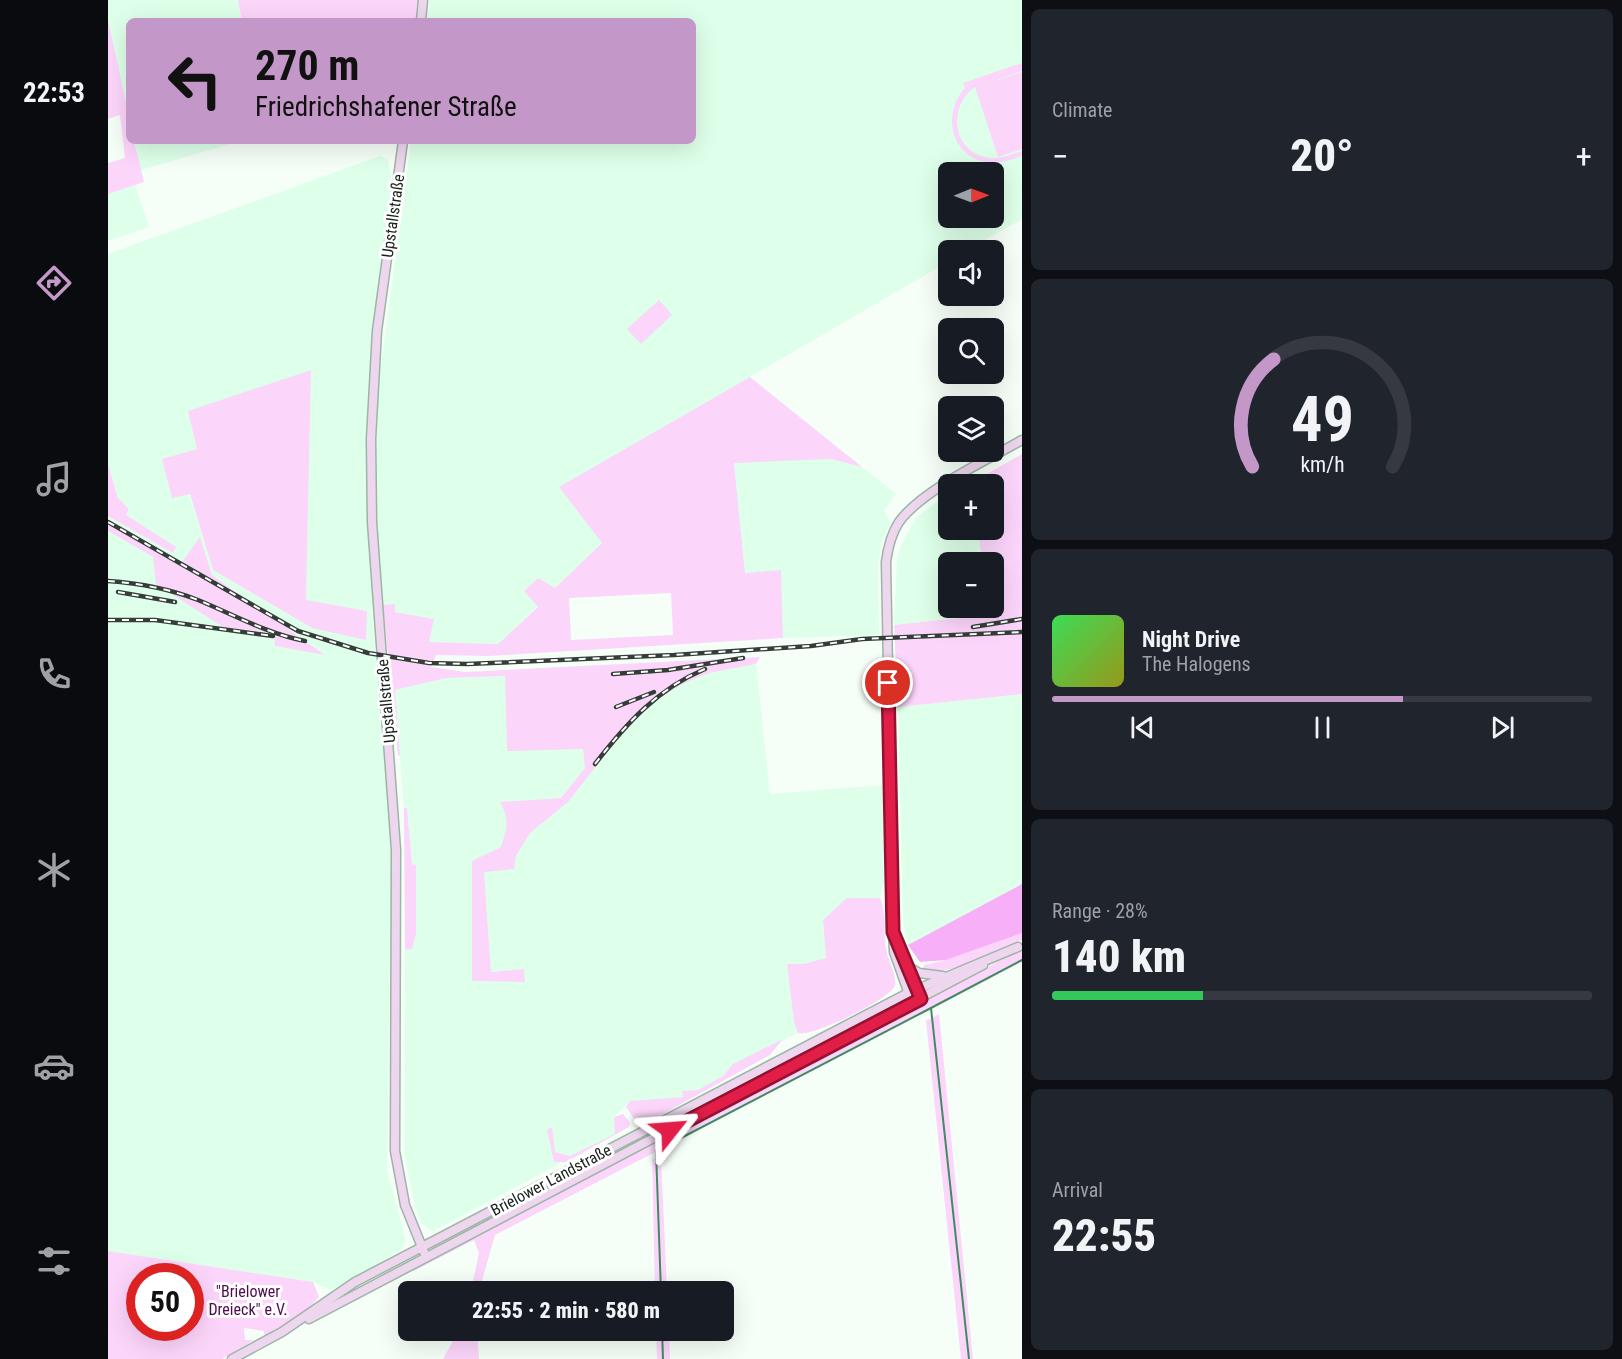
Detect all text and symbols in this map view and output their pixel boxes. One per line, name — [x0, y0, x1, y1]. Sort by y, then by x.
text: 270 m — [255, 41, 360, 90]
icon: left — [156, 42, 234, 120]
text: 22:53 — [23, 77, 85, 109]
text: Friedrichshafener Straße — [255, 91, 517, 123]
text: Climate — [1052, 98, 1112, 122]
text: 20° — [1290, 129, 1354, 182]
text: − — [1052, 137, 1069, 176]
text: + — [1576, 137, 1592, 176]
north arrow — [938, 162, 1004, 228]
map controls — [938, 162, 1004, 618]
street label: Upstallstraße — [378, 173, 408, 259]
button: sound — [938, 240, 1004, 306]
icon: directions — [33, 262, 75, 304]
button: search — [938, 318, 1004, 384]
text: 49 — [1290, 383, 1354, 456]
button: layers — [938, 396, 1004, 462]
text: km/h — [1300, 452, 1344, 477]
icon: music — [33, 458, 75, 500]
button: + — [938, 474, 1004, 540]
button: − — [938, 552, 1004, 618]
text: Night Drive — [1142, 627, 1240, 652]
text: The Halogens — [1142, 652, 1251, 676]
icon: phone — [33, 653, 75, 695]
pin — [862, 657, 913, 708]
street label: Upstallstraße — [373, 658, 399, 744]
icon: arrive — [871, 666, 904, 699]
icon: previous — [1126, 711, 1159, 744]
icon: pause — [1306, 711, 1339, 744]
icon: next — [1486, 711, 1519, 744]
icon: climate — [33, 849, 75, 891]
text: Range · 28% — [1052, 899, 1148, 923]
text: 140 km — [1052, 930, 1186, 983]
icon: car — [33, 1045, 75, 1087]
position arrow — [638, 1098, 702, 1162]
street label: Brielower Landstraße — [487, 1140, 615, 1220]
text: Arrival — [1052, 1178, 1103, 1202]
text: 22:55 — [1052, 1209, 1156, 1262]
icon: filters — [33, 1240, 75, 1282]
speed limit sign: 50 — [126, 1263, 204, 1341]
park label: "Brielower Dreieck" e.V. — [208, 1282, 288, 1319]
text: 22:55 · 2 min · 580 m — [472, 1298, 660, 1323]

